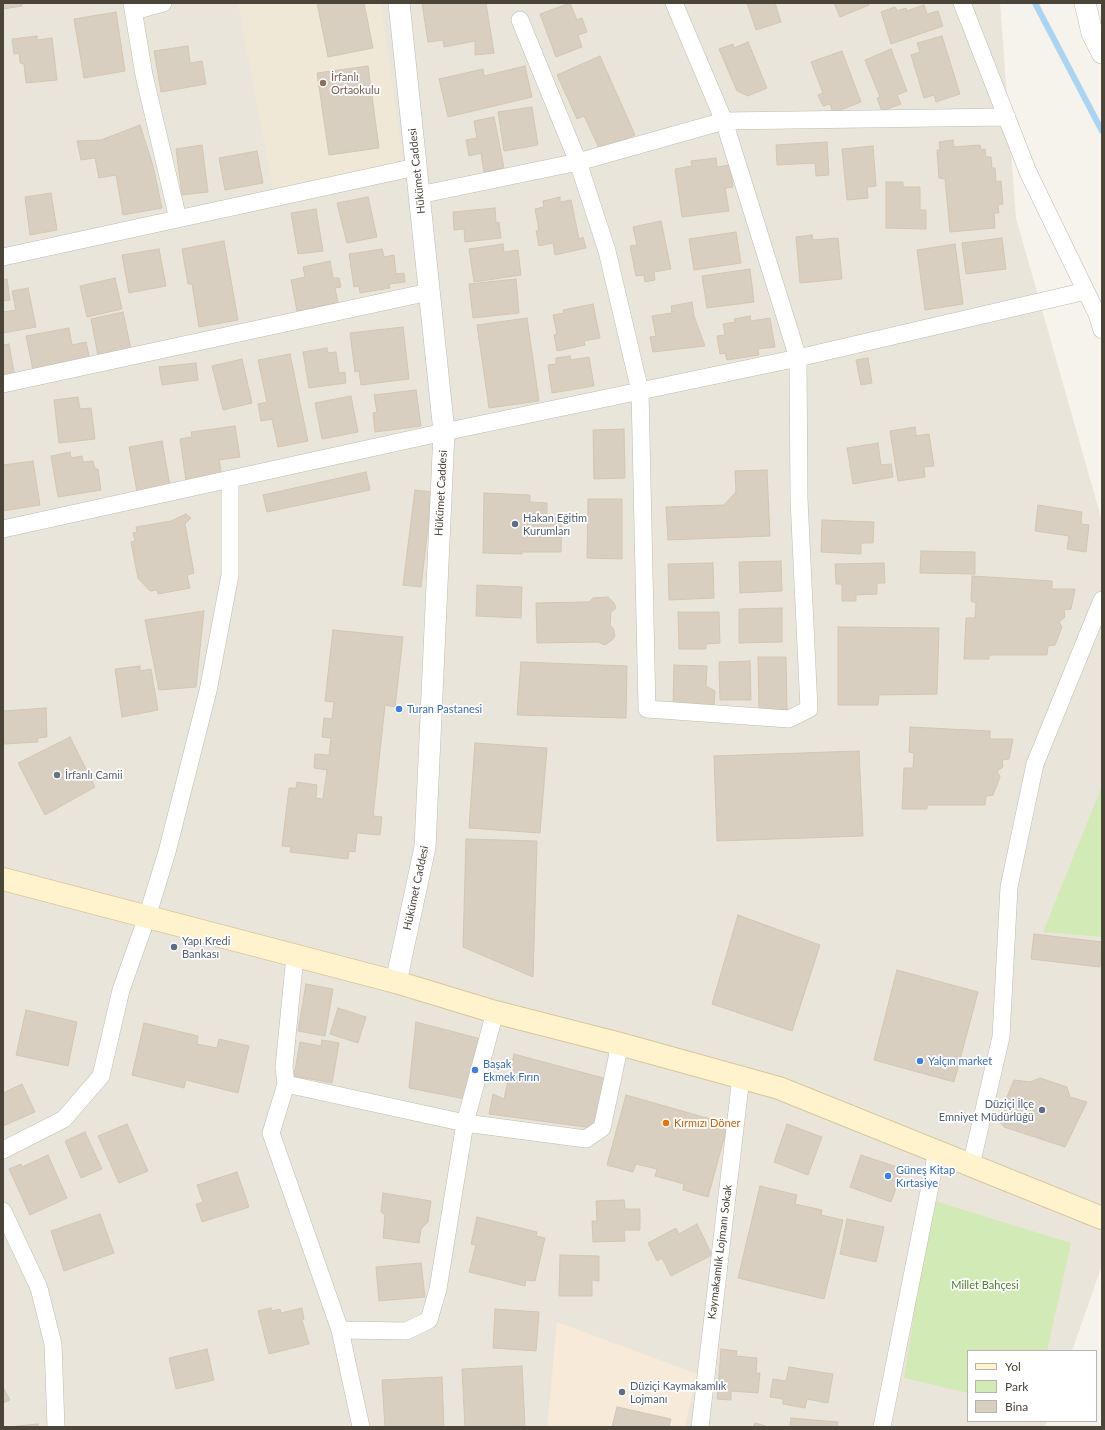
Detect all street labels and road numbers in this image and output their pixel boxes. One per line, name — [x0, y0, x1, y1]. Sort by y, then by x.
street label: Hükümet Caddesi — [406, 128, 428, 214]
street label: Hükümet Caddesi — [432, 450, 450, 536]
street label: Hükümet Caddesi — [401, 845, 431, 931]
street label: Kaymakamlık Lojmanı Sokak — [705, 1184, 735, 1320]

